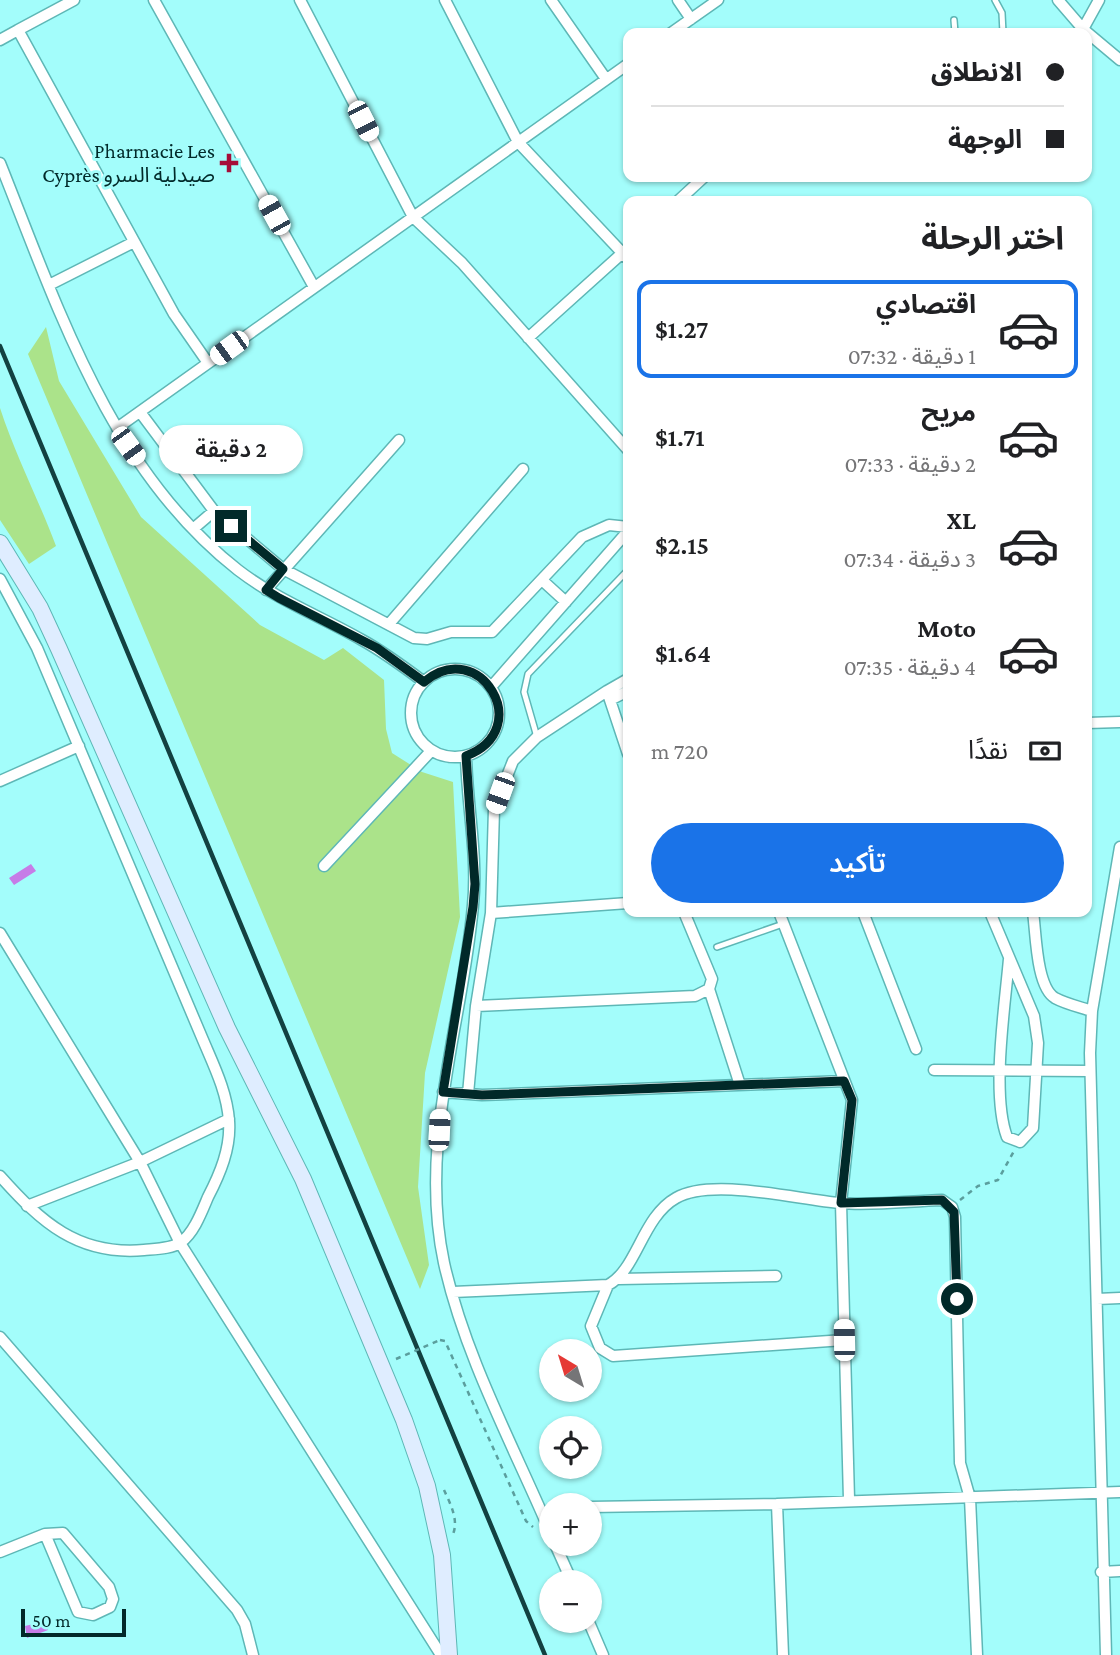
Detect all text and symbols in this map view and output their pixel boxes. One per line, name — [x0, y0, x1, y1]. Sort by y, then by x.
text: الانطلاق — [931, 58, 1022, 87]
car — [345, 98, 382, 144]
text: الوجهة — [948, 125, 1022, 154]
place label: Pharmacie Les Cyprès صيدلية السرو — [42, 139, 215, 187]
marker: Pharmacie Les Cyprès صيدلية السرو — [221, 155, 237, 171]
car — [255, 192, 294, 238]
text: اختر الرحلة — [921, 220, 1064, 256]
text: اقتصادي — [876, 290, 976, 319]
icon: car — [997, 298, 1060, 361]
text: $1.27 — [655, 315, 708, 344]
car — [206, 327, 253, 369]
text: 1 دقيقة · 07:32 — [848, 343, 976, 369]
text: مريح — [921, 398, 976, 427]
icon: car — [997, 406, 1060, 469]
car — [108, 423, 149, 469]
text: $1.71 — [655, 423, 705, 452]
callout: 2 دقيقة — [159, 424, 303, 474]
text: 2 دقيقة — [195, 436, 267, 462]
text: 2 دقيقة · 07:33 — [844, 451, 976, 477]
text: XL — [947, 506, 976, 535]
route end — [215, 510, 247, 542]
icon: car — [997, 514, 1060, 577]
text: $2.15 — [655, 531, 709, 560]
text: 3 دقيقة · 07:34 — [844, 546, 976, 572]
text: Moto — [917, 614, 976, 643]
icon: car — [997, 622, 1060, 685]
text: $1.64 — [655, 639, 711, 668]
text: 4 دقيقة · 07:35 — [844, 654, 976, 680]
icon: cash — [1026, 732, 1064, 770]
text: نقدًا — [968, 736, 1008, 765]
text: 720 m — [651, 738, 708, 764]
car — [483, 770, 518, 816]
button: تأكيد — [651, 823, 1064, 903]
car — [428, 1108, 451, 1152]
route start — [941, 1283, 973, 1315]
car — [834, 1319, 855, 1361]
north arrow — [539, 1339, 602, 1402]
map controls — [539, 1339, 602, 1633]
button: locate — [539, 1416, 602, 1479]
button: + — [539, 1493, 602, 1556]
button: − — [539, 1570, 602, 1633]
scale bar — [21, 1606, 126, 1638]
text: 50 m — [32, 1610, 71, 1631]

